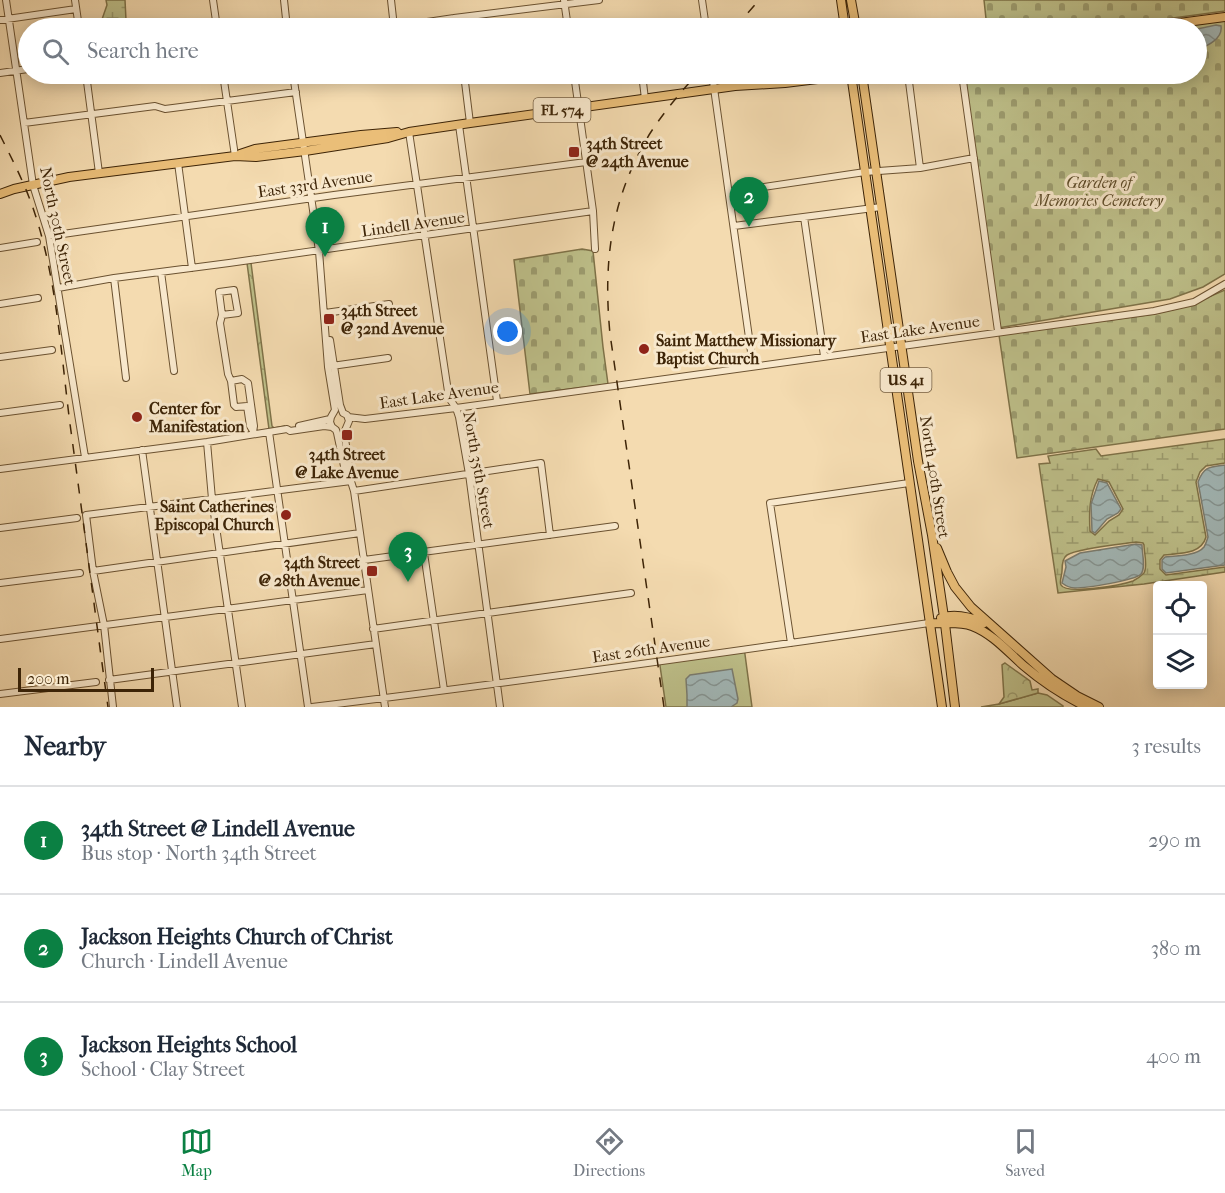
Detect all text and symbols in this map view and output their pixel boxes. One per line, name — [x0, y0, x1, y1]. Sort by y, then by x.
search box — [18, 18, 1207, 84]
icon: search — [39, 35, 72, 68]
text: Search here — [87, 38, 199, 64]
road number: FL 574 — [534, 98, 590, 122]
place label: 34th Street @ 24th Avenue — [586, 134, 689, 172]
marker: 34th Street @ 24th Avenue — [567, 145, 581, 159]
street label: North 30th Street — [36, 165, 80, 287]
street label: East 33rd Avenue — [256, 167, 374, 201]
park label: Garden of Memories Cemetery — [1034, 173, 1163, 210]
pin: 2 — [730, 178, 768, 227]
street label: Lindell Avenue — [360, 207, 466, 241]
pin: 1 — [306, 208, 344, 257]
place label: 34th Street @ 32nd Avenue — [341, 301, 444, 339]
street label: East Lake Avenue — [859, 311, 981, 347]
marker: 34th Street @ 32nd Avenue — [322, 312, 336, 326]
your location — [493, 317, 522, 346]
place label: Saint Matthew Missionary Baptist Church — [656, 331, 837, 369]
marker: Saint Matthew Missionary Baptist Church — [637, 342, 651, 356]
road number: US 41 — [880, 368, 932, 392]
street label: East Lake Avenue — [378, 377, 500, 413]
place label: Center for Manifestation — [148, 399, 245, 436]
marker: Center for Manifestation — [130, 410, 144, 424]
street label: North 35th Street — [459, 410, 499, 530]
street label: North 40th Street — [916, 415, 954, 540]
marker: 34th Street @ Lake Avenue — [340, 428, 354, 442]
place label: 34th Street @ Lake Avenue — [295, 445, 399, 482]
place label: Saint Catherines Episcopal Church — [155, 497, 275, 535]
marker: Saint Catherines Episcopal Church — [279, 508, 293, 522]
pin: 3 — [388, 532, 428, 582]
place label: 34th Street @ 28th Avenue — [259, 553, 360, 590]
marker: 34th Street @ 28th Avenue — [365, 564, 379, 578]
map controls — [1153, 581, 1207, 689]
button: locate — [1153, 581, 1207, 635]
street label: East 26th Avenue — [591, 631, 711, 667]
button: layers — [1153, 635, 1207, 689]
scale bar — [18, 665, 154, 692]
text: 200 m — [27, 669, 70, 688]
text: Nearby — [24, 731, 106, 762]
text: 3 results — [1132, 735, 1201, 758]
text: 34th Street @ Lindell Avenue — [81, 816, 355, 842]
text: 1 — [40, 829, 47, 852]
text: 290 m — [1148, 829, 1201, 852]
text: Bus stop · North 34th Street — [81, 842, 317, 865]
text: Jackson Heights Church of Christ — [81, 924, 393, 950]
text: 2 — [38, 937, 49, 960]
text: 380 m — [1151, 937, 1201, 960]
text: Church · Lindell Avenue — [81, 950, 288, 973]
text: Jackson Heights School — [81, 1032, 297, 1058]
text: 3 — [39, 1045, 48, 1068]
text: 400 m — [1146, 1045, 1201, 1068]
text: School · Clay Street — [81, 1058, 245, 1081]
tab: Map — [180, 1125, 213, 1180]
tab: Directions — [573, 1125, 645, 1180]
tab: Saved — [1005, 1125, 1045, 1180]

